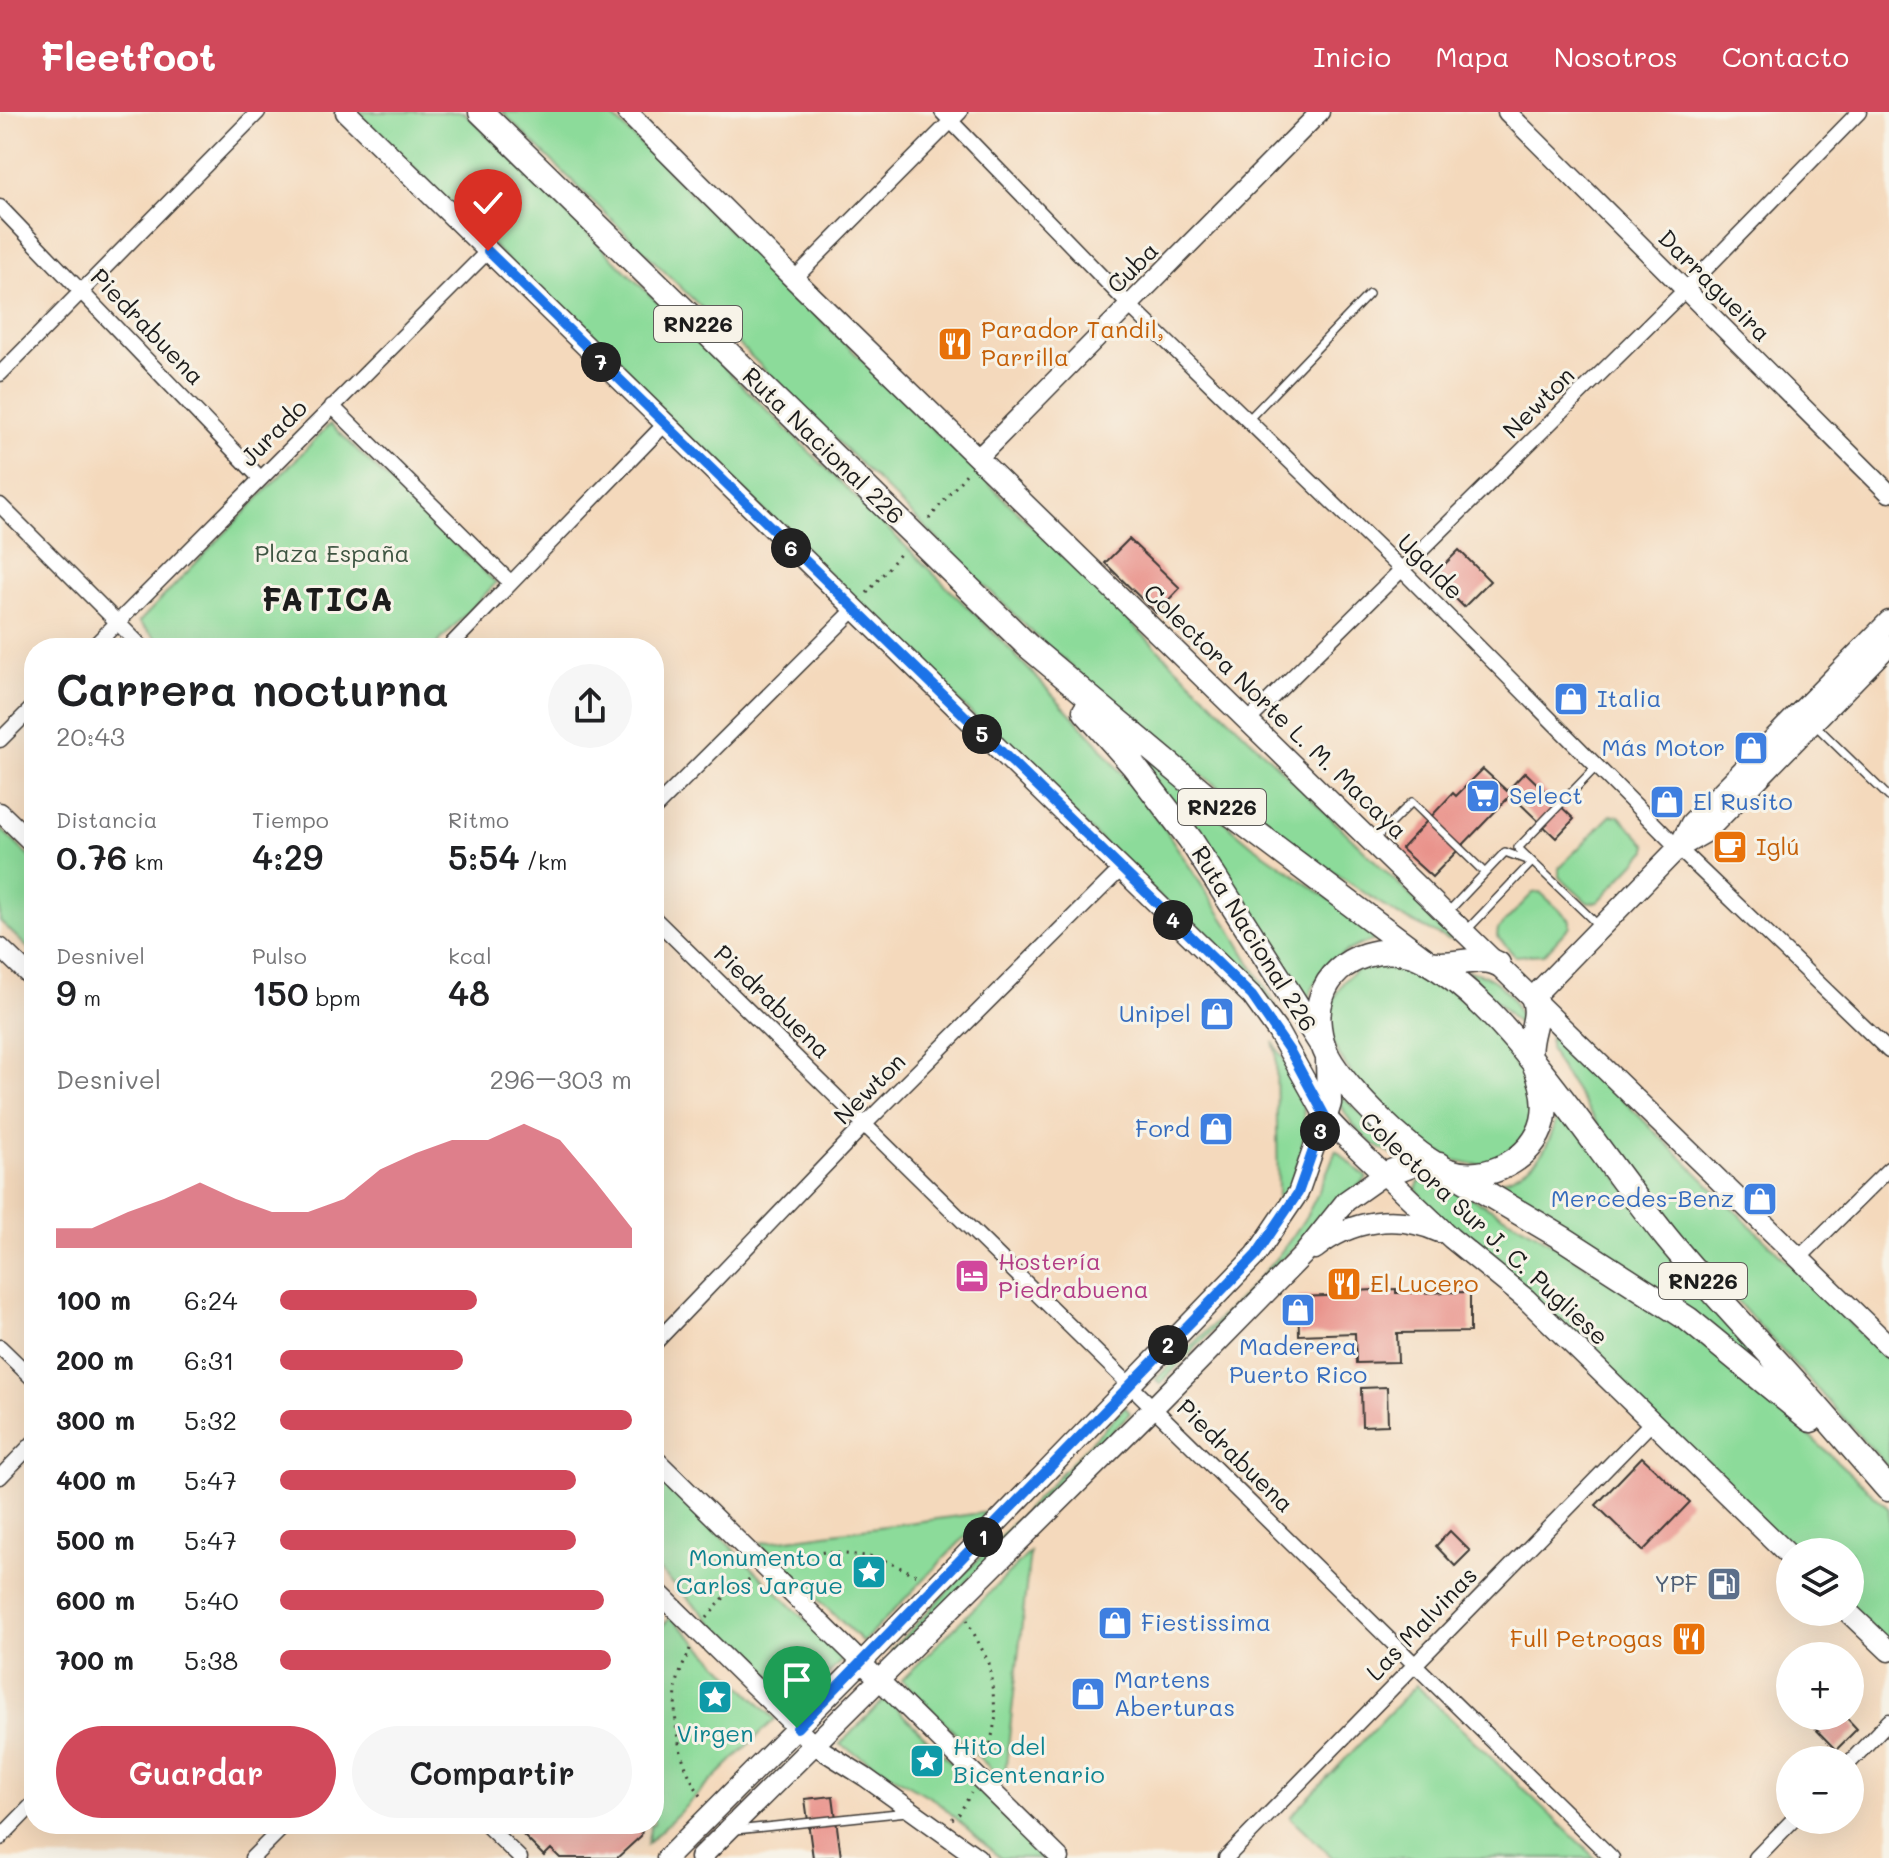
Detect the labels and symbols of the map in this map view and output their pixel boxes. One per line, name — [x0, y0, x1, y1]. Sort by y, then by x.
pin — [454, 169, 522, 251]
street label: Darragueira — [1652, 222, 1778, 348]
street label: Cuba — [1100, 235, 1164, 299]
street label: Piedrabuena — [85, 261, 212, 391]
road number: RN226 — [654, 306, 742, 342]
place label: Parador Tandil, Parrilla — [981, 313, 1164, 372]
restaurant icon: Parador Tandil, Parrilla — [936, 325, 974, 363]
pin: 7 — [581, 342, 621, 382]
street label: Newton — [1495, 359, 1580, 444]
street label: Ruta Nacional 226 — [737, 360, 912, 530]
street label: Jurado — [233, 392, 313, 472]
street label: Ugalde — [1391, 526, 1471, 606]
pin: 6 — [771, 528, 811, 568]
park label: Plaza España — [254, 537, 410, 568]
district label: FATICA — [262, 577, 394, 619]
street label: Colectora Norte L. M. Macaya — [1138, 577, 1414, 845]
shop icon: Italia — [1552, 680, 1590, 718]
place label: Italia — [1597, 682, 1661, 713]
pin: 5 — [962, 714, 1002, 754]
shop icon: Más Motor — [1732, 729, 1770, 767]
place label: Más Motor — [1601, 731, 1725, 762]
supermarket icon: Select — [1464, 777, 1502, 815]
place label: Select — [1509, 779, 1583, 810]
shop icon: El Rusito — [1648, 783, 1686, 821]
place label: El Rusito — [1693, 785, 1793, 816]
road number: RN226 — [1178, 789, 1266, 825]
cafe icon: Iglú — [1711, 828, 1749, 866]
place label: Iglú — [1756, 830, 1800, 861]
street label: Ruta Nacional 226 — [1186, 840, 1325, 1037]
pin: 4 — [1153, 900, 1193, 940]
street label: Piedrabuena — [708, 937, 838, 1064]
shop icon: Unipel — [1198, 995, 1236, 1033]
place label: Unipel — [1119, 997, 1191, 1028]
street label: Newton — [826, 1045, 911, 1130]
street label: Colectora Sur J. C. Pugliese — [1354, 1105, 1616, 1351]
shop icon: Ford — [1197, 1110, 1235, 1148]
pin: 3 — [1300, 1111, 1340, 1151]
place label: Ford — [1135, 1112, 1190, 1143]
shop icon: Mercedes-Benz — [1741, 1180, 1779, 1218]
place label: Mercedes-Benz — [1551, 1182, 1734, 1213]
place label: Hostería Piedrabuena — [998, 1245, 1149, 1304]
hotel icon: Hostería Piedrabuena — [953, 1257, 991, 1295]
road number: RN226 — [1659, 1263, 1747, 1299]
restaurant icon: El Lucero — [1325, 1265, 1363, 1303]
place label: El Lucero — [1370, 1267, 1478, 1298]
shop icon: Maderera Puerto Rico — [1279, 1291, 1317, 1329]
pin: 2 — [1148, 1325, 1188, 1365]
place label: Maderera Puerto Rico — [1229, 1330, 1367, 1389]
street label: Piedrabuena — [1171, 1391, 1301, 1518]
pin: 1 — [963, 1517, 1003, 1557]
place label: Monumento a Carlos Jarque — [676, 1541, 843, 1600]
place icon: Monumento a Carlos Jarque — [850, 1553, 888, 1591]
street label: Las Malvinas — [1359, 1559, 1483, 1687]
fuel station icon: YPF — [1705, 1565, 1743, 1603]
place label: YPF — [1654, 1567, 1698, 1598]
shop icon: Fiestissima — [1096, 1604, 1134, 1642]
place label: Fiestissima — [1141, 1606, 1271, 1637]
restaurant icon: Full Petrogas — [1670, 1620, 1708, 1658]
place label: Full Petrogas — [1510, 1622, 1663, 1653]
pin — [763, 1646, 831, 1728]
place label: Martens Aberturas — [1114, 1663, 1235, 1722]
shop icon: Martens Aberturas — [1069, 1675, 1107, 1713]
place icon: Virgen — [696, 1678, 734, 1716]
place label: Virgen — [677, 1717, 753, 1748]
place label: Hito del Bicentenario — [953, 1730, 1105, 1789]
place icon: Hito del Bicentenario — [908, 1742, 946, 1780]

